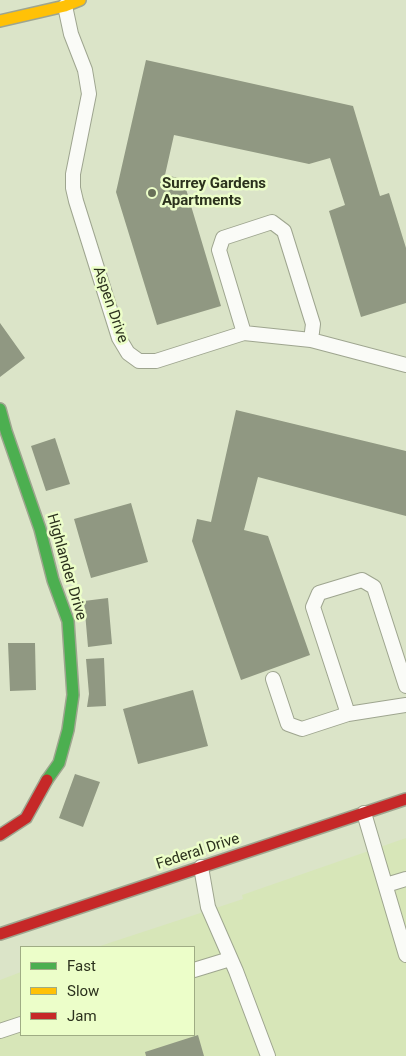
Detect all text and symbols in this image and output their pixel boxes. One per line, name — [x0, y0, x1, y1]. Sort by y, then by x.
place label: Surrey Gardens Apartments — [162, 175, 266, 210]
marker: Surrey Gardens Apartments — [146, 187, 158, 199]
street label: Aspen Drive — [89, 264, 131, 346]
street label: Highlander Drive — [42, 512, 90, 622]
street label: Federal Drive — [154, 830, 242, 874]
legend — [20, 946, 195, 1036]
text: Fast — [67, 957, 96, 975]
text: Slow — [67, 982, 99, 1000]
text: Jam — [67, 1007, 97, 1025]

